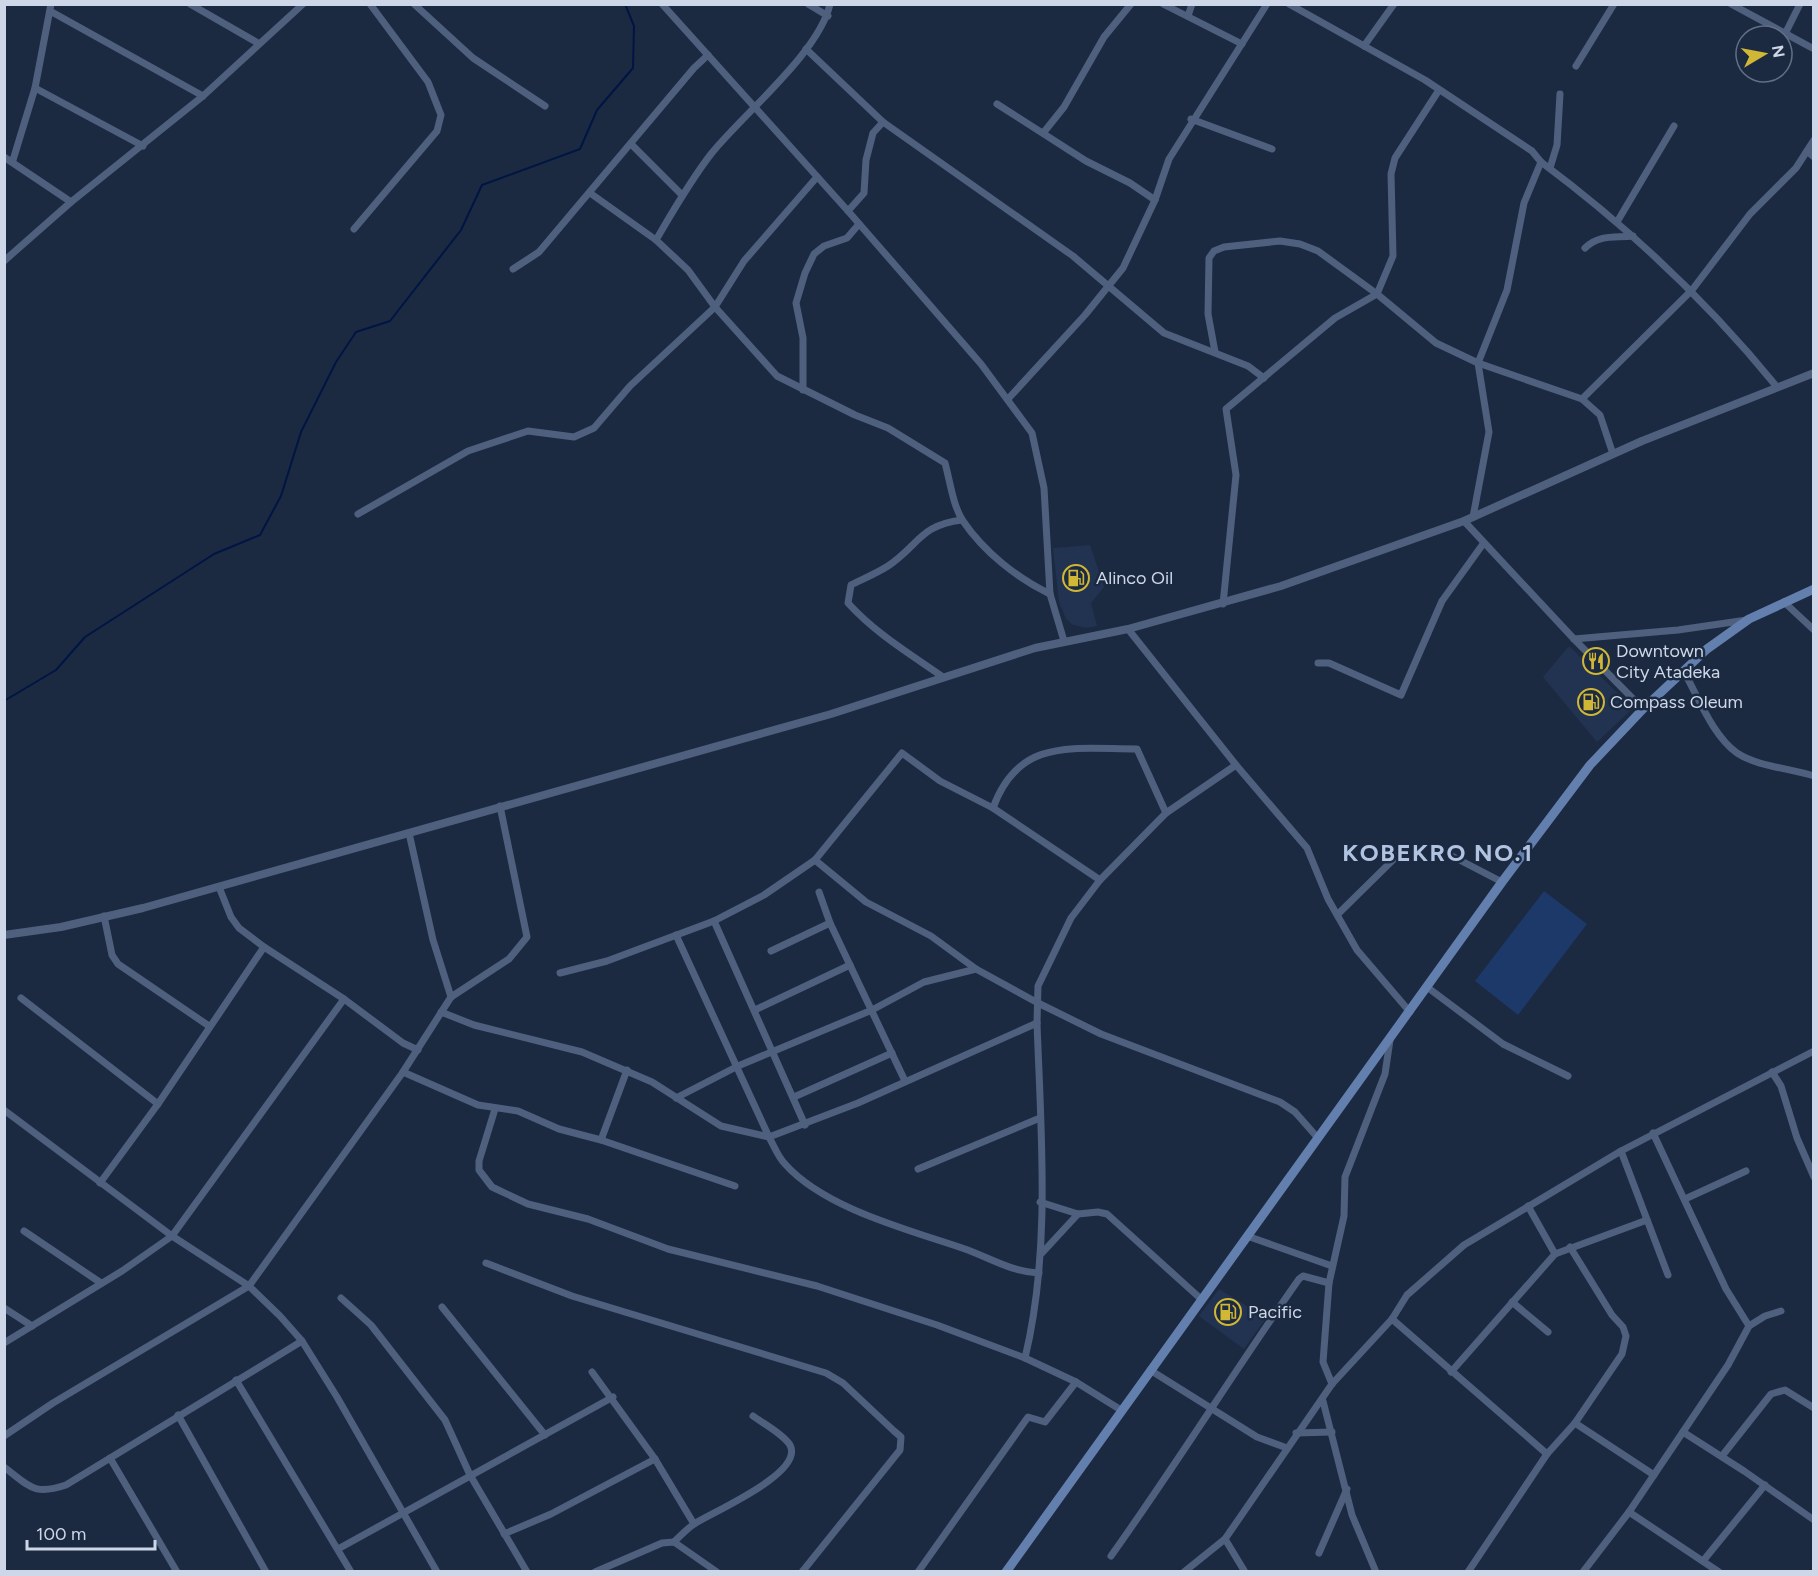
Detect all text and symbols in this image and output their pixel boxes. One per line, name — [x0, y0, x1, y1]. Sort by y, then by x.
north arrow — [1734, 24, 1794, 84]
text: N — [1768, 44, 1789, 59]
fuel station icon: Alinco Oil — [1061, 563, 1091, 593]
place label: Alinco Oil — [1096, 567, 1173, 589]
place label: Downtown City Atadeka — [1616, 640, 1720, 683]
restaurant icon: Downtown City Atadeka — [1581, 646, 1611, 676]
fuel station icon: Compass Oleum — [1576, 687, 1606, 717]
place label: Compass Oleum — [1610, 691, 1743, 713]
district label: KOBEKRO NO.1 — [1342, 838, 1534, 867]
fuel station icon: Pacific — [1213, 1297, 1243, 1327]
place label: Pacific — [1248, 1301, 1302, 1323]
scale bar — [27, 1513, 154, 1551]
text: 100 m — [36, 1523, 86, 1545]

